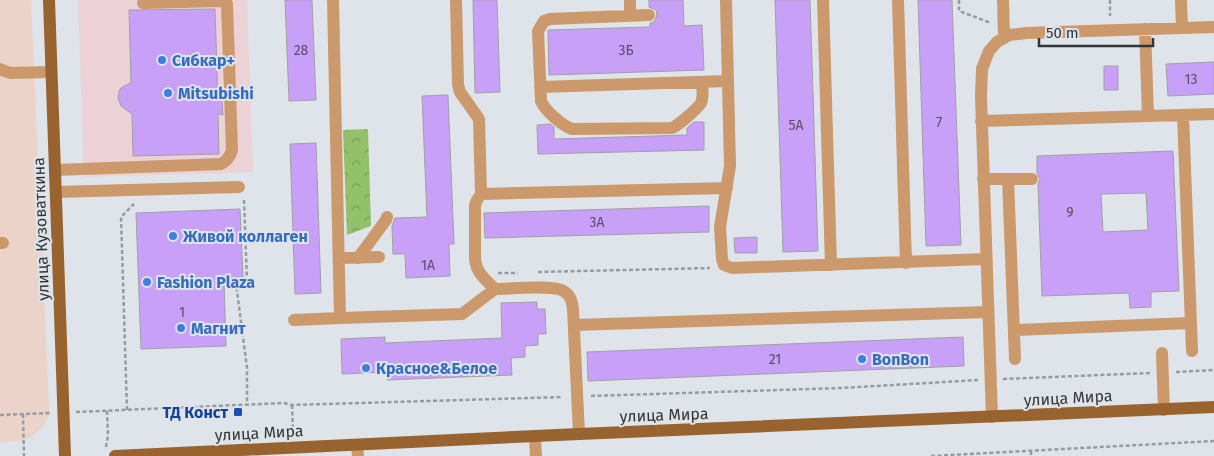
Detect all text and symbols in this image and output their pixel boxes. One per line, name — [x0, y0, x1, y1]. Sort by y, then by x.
scale bar — [1039, 15, 1153, 47]
text: 50 m — [1046, 24, 1079, 42]
house number: 28 — [294, 42, 309, 59]
house number: 3Б — [618, 42, 634, 59]
place label: Сибкар+ — [172, 51, 235, 70]
marker: Сибкар+ — [156, 54, 168, 66]
house number: 13 — [1184, 71, 1198, 88]
place label: Mitsubishi — [178, 84, 254, 103]
marker: Mitsubishi — [162, 87, 174, 99]
house number: 7 — [936, 114, 942, 131]
house number: 5А — [788, 117, 804, 134]
street label: улица Кузоваткина — [29, 157, 53, 301]
house number: 9 — [1066, 204, 1074, 221]
house number: 3А — [589, 214, 605, 231]
place label: Живой коллаген — [182, 227, 308, 246]
marker: Живой коллаген — [167, 230, 179, 242]
house number: 1А — [421, 257, 435, 274]
place label: Fashion Plaza — [157, 273, 255, 292]
marker: Fashion Plaza — [141, 276, 153, 288]
house number: 1 — [179, 304, 185, 321]
place label: Магнит — [191, 319, 246, 338]
marker: Магнит — [175, 322, 187, 334]
place label: BonBon — [872, 350, 929, 369]
house number: 21 — [769, 351, 781, 368]
marker: BonBon — [856, 353, 868, 365]
place label: Красное&Белое — [376, 359, 497, 378]
marker: Красное&Белое — [360, 362, 372, 374]
street label: улица Мира — [1023, 386, 1113, 410]
place label: ТД Конст — [163, 403, 228, 422]
street label: улица Мира — [619, 404, 709, 426]
marker: ТД Конст — [232, 406, 244, 418]
street label: улица Мира — [214, 421, 304, 445]

